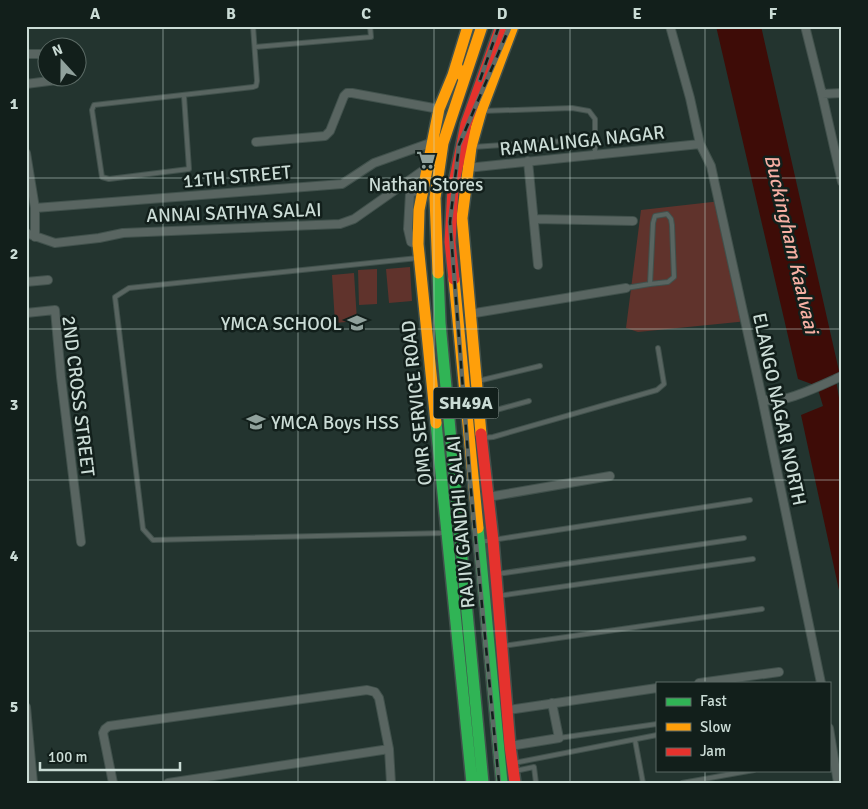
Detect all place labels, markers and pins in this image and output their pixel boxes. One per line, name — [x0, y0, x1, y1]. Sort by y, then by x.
supermarket icon: Nathan Stores — [415, 149, 437, 171]
place label: Nathan Stores — [369, 173, 483, 197]
place label: YMCA SCHOOL — [221, 312, 342, 336]
school or university icon: YMCA SCHOOL — [346, 312, 368, 334]
school or university icon: YMCA Boys HSS — [245, 411, 267, 433]
place label: YMCA Boys HSS — [271, 411, 399, 435]

